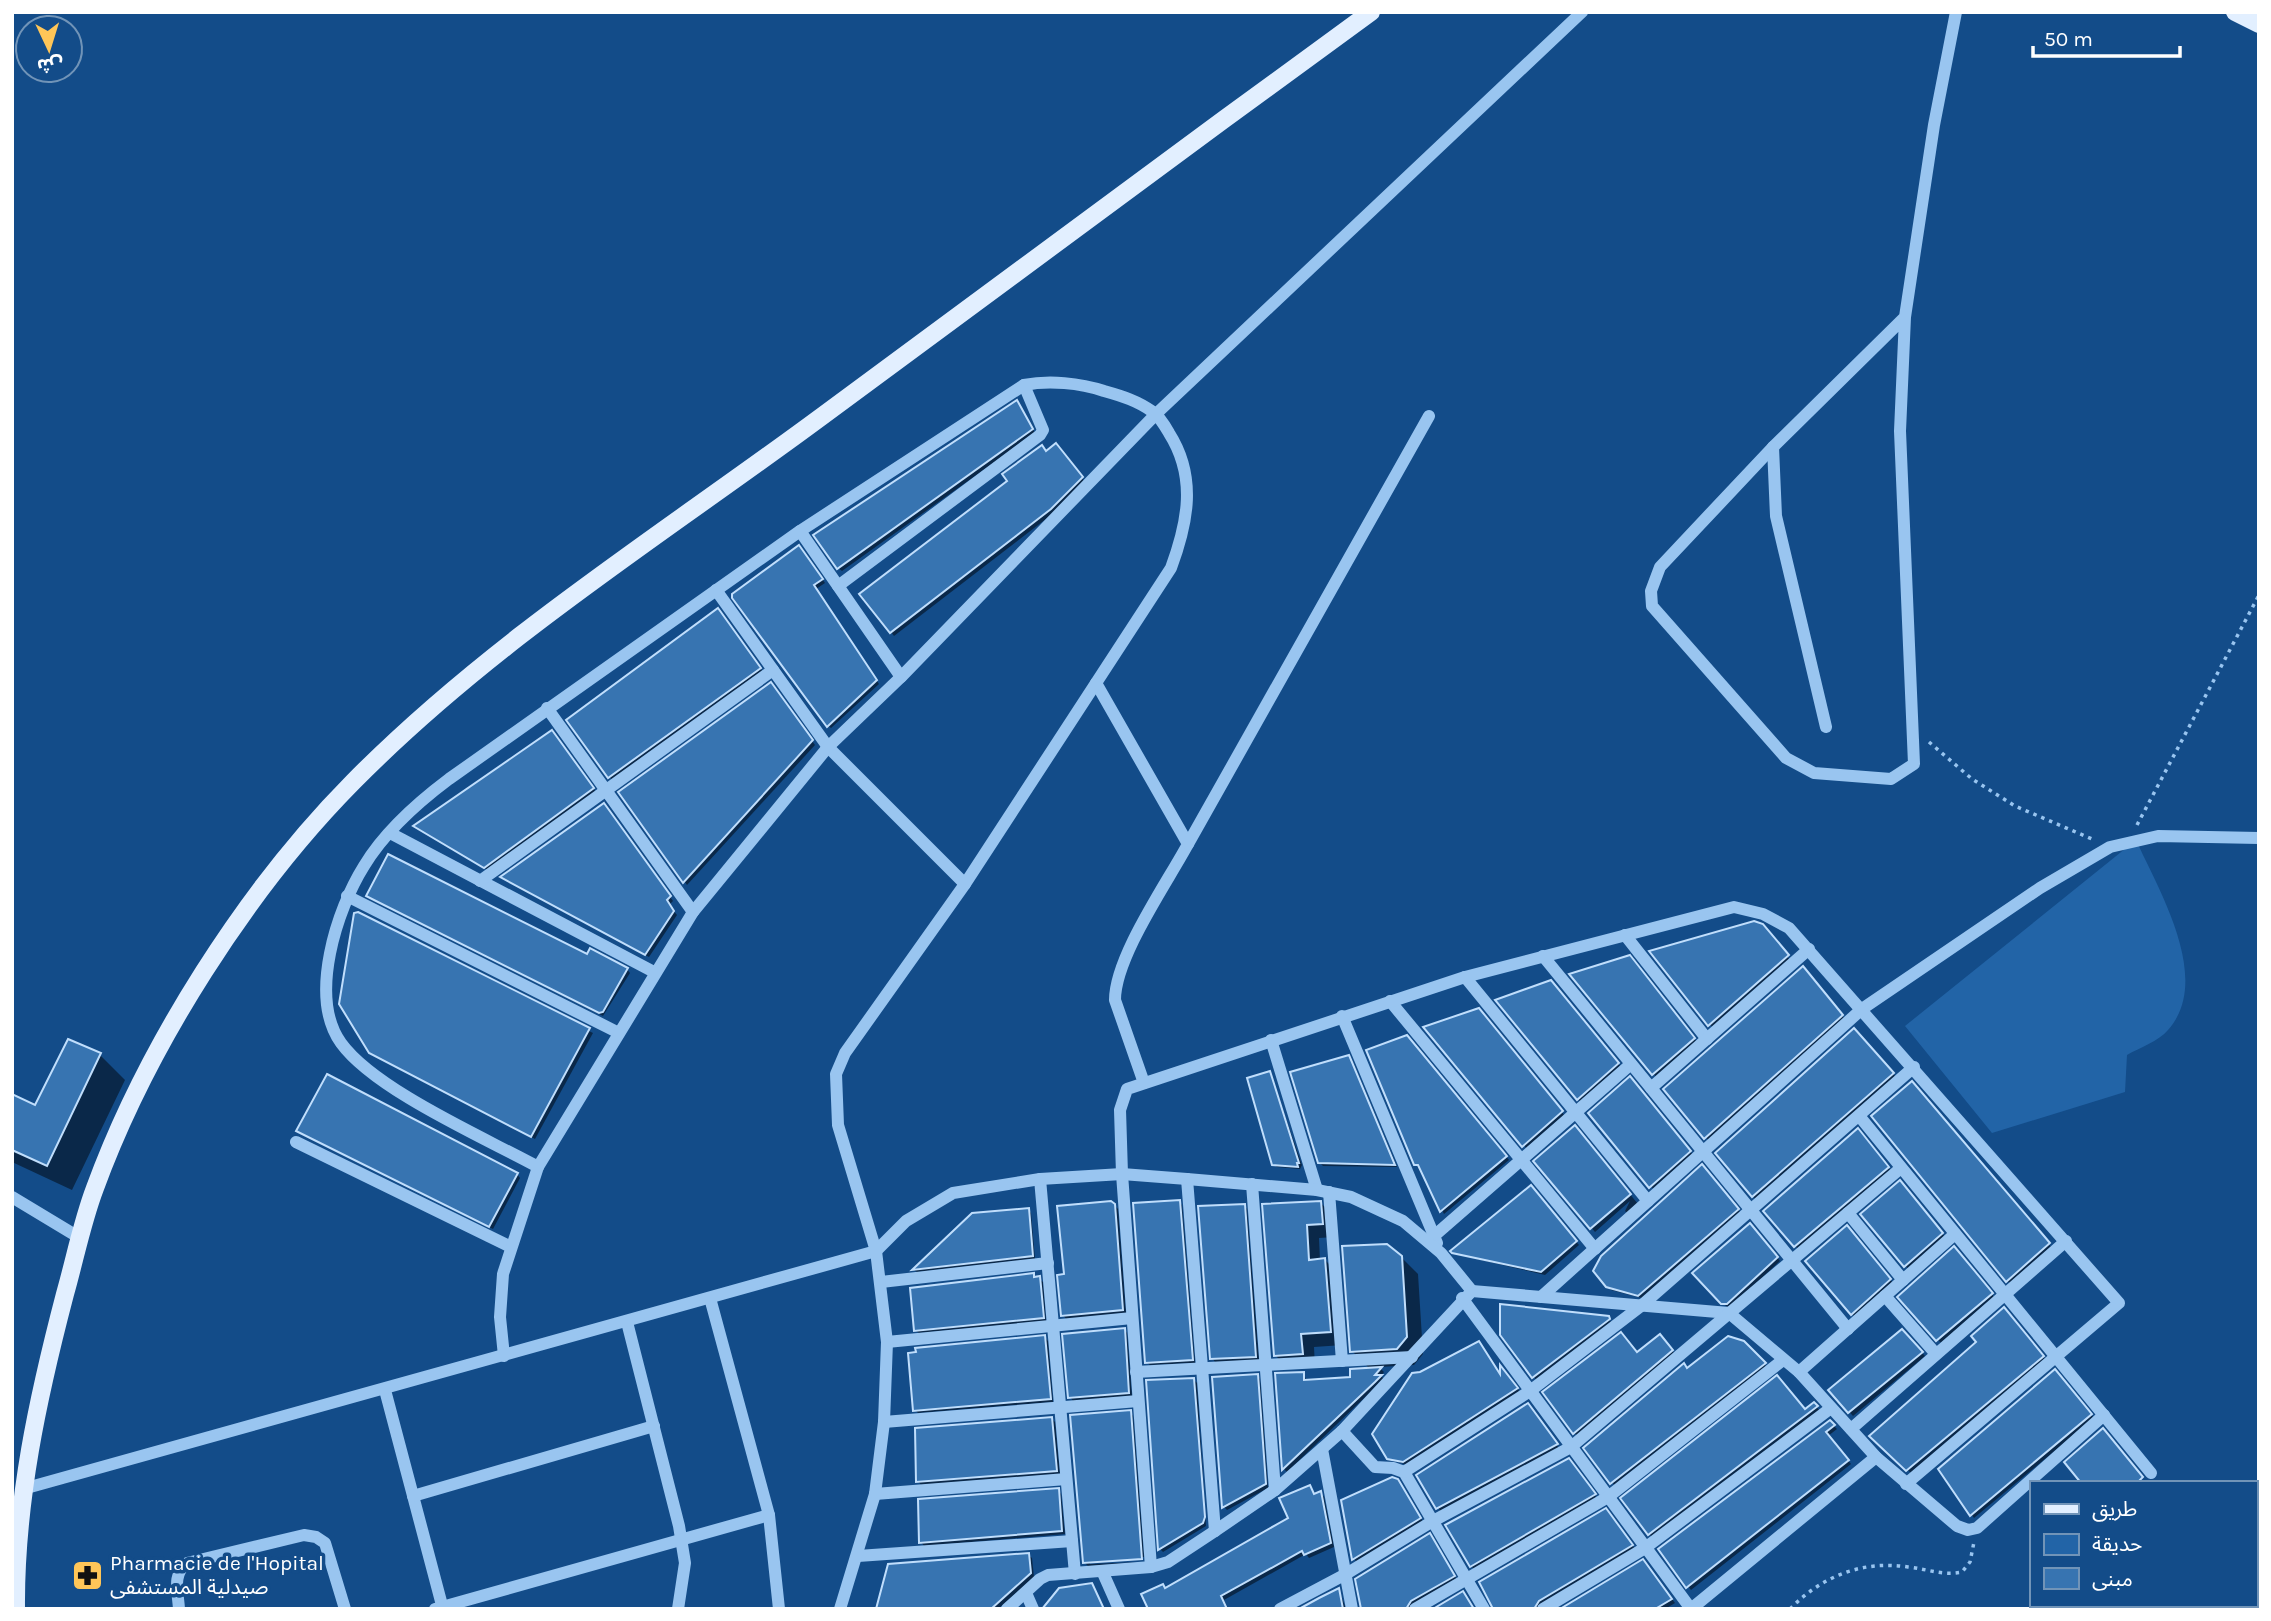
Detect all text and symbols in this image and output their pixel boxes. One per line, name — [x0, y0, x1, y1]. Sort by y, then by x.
north arrow — [14, 14, 84, 84]
scale bar — [2033, 14, 2180, 58]
text: 50 m — [2044, 27, 2093, 51]
text: ش — [36, 53, 64, 77]
legend — [2030, 1481, 2257, 1607]
text: طريق — [2092, 1497, 2137, 1522]
text: حديقة — [2092, 1532, 2142, 1556]
place label: Pharmacie de l'Hopital صيدلية المستشفى — [110, 1551, 324, 1599]
pharmacy icon: Pharmacie de l'Hopital صيدلية المستشفى — [70, 1558, 104, 1592]
text: مبنى — [2092, 1567, 2133, 1591]

